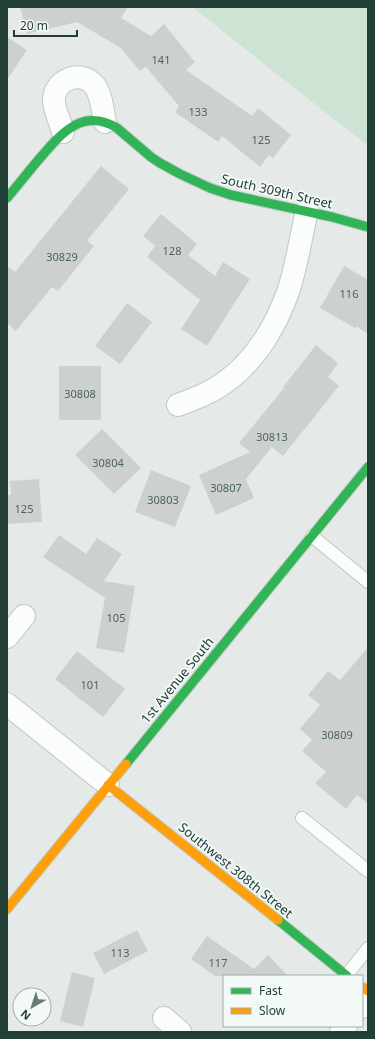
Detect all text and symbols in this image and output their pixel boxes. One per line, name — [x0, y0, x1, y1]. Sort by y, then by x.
scale bar — [14, 12, 77, 38]
text: 20 m — [20, 17, 48, 34]
house number: 141 — [152, 52, 170, 67]
house number: 133 — [189, 104, 207, 119]
house number: 125 — [252, 132, 270, 147]
street label: South 309th Street — [220, 169, 335, 213]
house number: 128 — [163, 243, 181, 258]
house number: 30829 — [46, 249, 78, 264]
house number: 116 — [340, 286, 358, 301]
house number: 30808 — [64, 386, 96, 401]
house number: 30813 — [256, 429, 288, 444]
house number: 30804 — [92, 455, 124, 470]
house number: 30807 — [210, 480, 242, 495]
house number: 30803 — [147, 492, 179, 507]
house number: 125 — [15, 501, 33, 516]
house number: 105 — [107, 610, 125, 625]
street label: 1st Avenue South — [136, 633, 218, 727]
house number: 101 — [81, 677, 99, 692]
house number: 30809 — [321, 727, 353, 742]
street label: Southwest 308th Street — [175, 818, 297, 922]
house number: 113 — [111, 945, 129, 960]
house number: 117 — [209, 955, 227, 970]
legend — [223, 975, 363, 1027]
text: Fast — [259, 982, 283, 999]
north arrow — [12, 987, 52, 1027]
text: Slow — [259, 1002, 286, 1019]
text: N — [17, 1007, 34, 1024]

